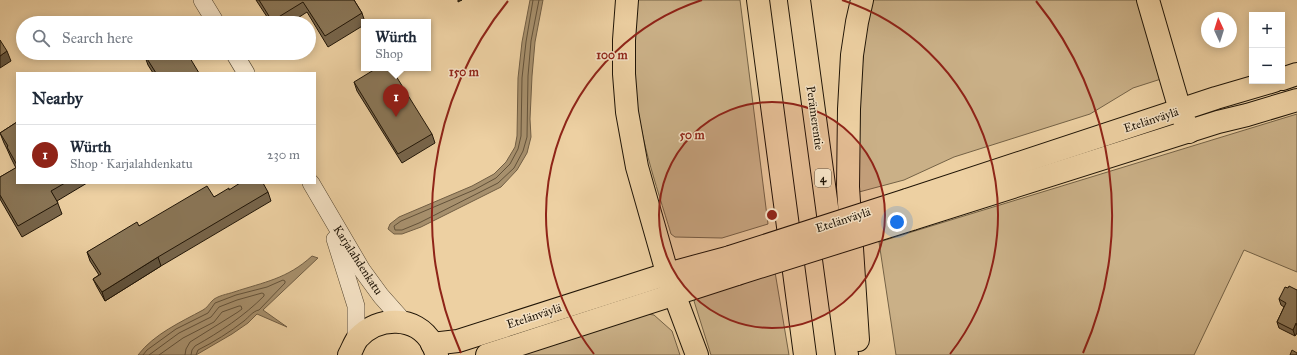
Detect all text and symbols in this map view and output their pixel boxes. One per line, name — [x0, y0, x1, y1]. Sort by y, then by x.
north arrow — [1201, 12, 1237, 48]
map controls — [1249, 12, 1285, 84]
button: + — [1249, 12, 1285, 48]
search box — [16, 16, 316, 60]
popup — [361, 19, 431, 71]
icon: search — [30, 27, 52, 49]
text: Würth — [375, 28, 417, 46]
text: Search here — [62, 29, 133, 47]
text: Shop — [375, 46, 403, 62]
text: 100 m — [596, 48, 629, 62]
button: − — [1249, 48, 1285, 84]
text: 150 m — [449, 65, 480, 79]
pin: 1 — [383, 84, 409, 117]
street label: Perämerentie — [804, 85, 826, 151]
text: Nearby — [32, 88, 83, 109]
street label: Etelänväylä — [1122, 104, 1181, 135]
text: 50 m — [679, 128, 706, 142]
text: Würth — [70, 138, 111, 156]
text: 1 — [42, 147, 48, 163]
text: 230 m — [267, 147, 300, 163]
text: Shop · Karjalahdenkatu — [70, 156, 193, 172]
road number: 4 — [815, 169, 831, 187]
street label: Etelänväylä — [814, 204, 873, 235]
centre of rings — [765, 208, 779, 222]
your location — [887, 212, 907, 232]
street label: Karjalahdenkatu — [330, 223, 386, 298]
street label: Etelänväylä — [505, 300, 564, 331]

